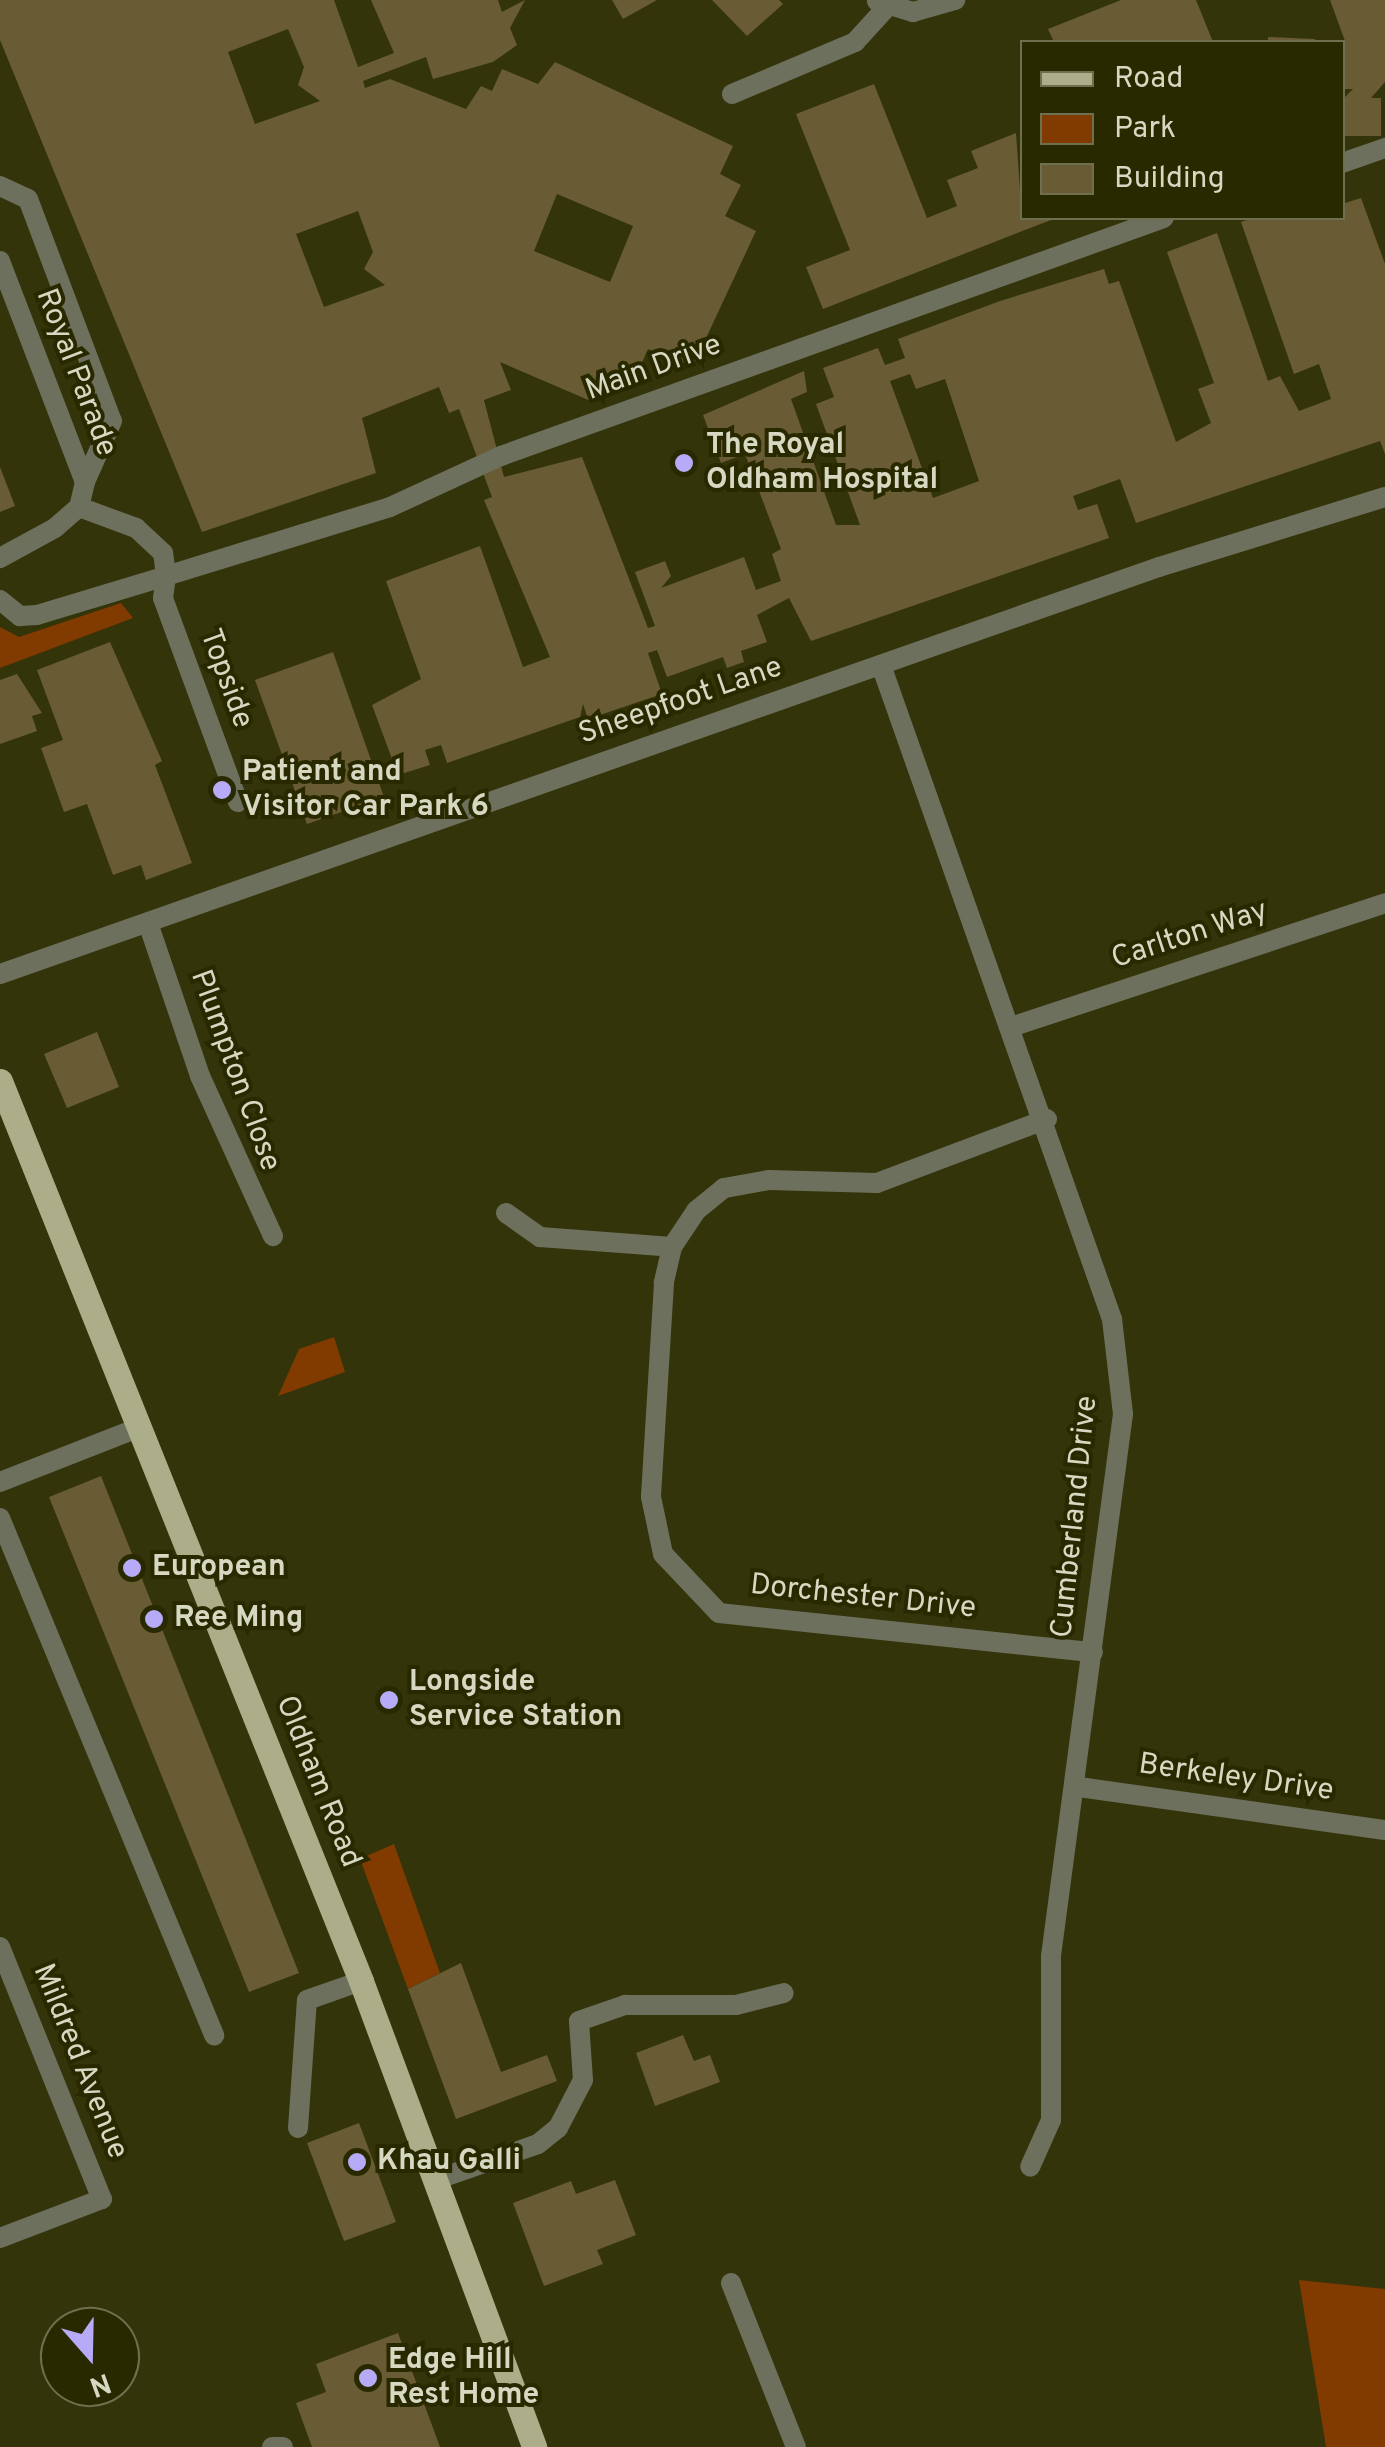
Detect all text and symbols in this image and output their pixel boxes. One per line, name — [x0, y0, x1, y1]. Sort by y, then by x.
legend — [1020, 40, 1345, 220]
text: Road — [1114, 61, 1183, 98]
text: Park — [1114, 111, 1176, 148]
text: Building — [1114, 161, 1225, 198]
street label: Royal Parade — [27, 284, 123, 462]
street label: Main Drive — [581, 328, 727, 410]
place label: The Royal Oldham Hospital — [706, 428, 938, 498]
marker: The Royal Oldham Hospital — [671, 450, 697, 476]
street label: Topside — [191, 625, 259, 733]
street label: Sheepfoot Lane — [575, 650, 787, 754]
place label: Patient and Visitor Car Park 6 — [242, 755, 489, 826]
marker: Patient and Visitor Car Park 6 — [211, 779, 233, 801]
street label: Carlton Way — [1107, 894, 1273, 978]
street label: Plumpton Close — [181, 965, 287, 1177]
street label: Cumberland Drive — [1045, 1394, 1107, 1640]
place label: European — [152, 1550, 286, 1586]
marker: European — [121, 1557, 143, 1579]
street label: Dorchester Drive — [748, 1568, 978, 1628]
place label: Ree Ming — [174, 1601, 303, 1637]
marker: Ree Ming — [143, 1608, 165, 1630]
place label: Longside Service Station — [409, 1665, 622, 1736]
marker: Longside Service Station — [378, 1689, 400, 1711]
street label: Oldham Road — [266, 1691, 368, 1873]
street label: Berkeley Drive — [1136, 1748, 1336, 1810]
street label: Mildred Avenue — [23, 1959, 135, 2165]
place label: Khau Galli — [377, 2144, 521, 2180]
marker: Khau Galli — [346, 2151, 368, 2173]
north arrow — [40, 2307, 140, 2407]
place label: Edge Hill Rest Home — [388, 2343, 539, 2414]
text: N — [84, 2363, 115, 2404]
marker: Edge Hill Rest Home — [357, 2367, 379, 2389]

